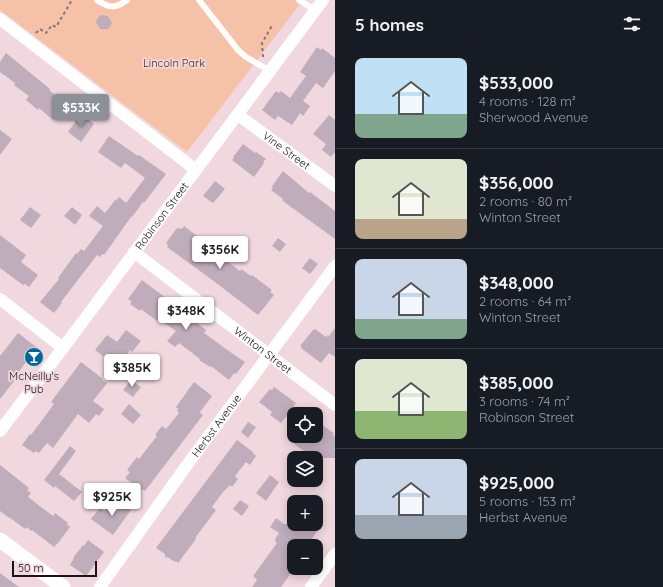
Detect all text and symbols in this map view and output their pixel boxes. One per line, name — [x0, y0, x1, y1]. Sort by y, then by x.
icon: filters — [621, 13, 643, 35]
text: 5 homes — [355, 14, 424, 35]
park label: Lincoln Park — [143, 56, 205, 70]
text: $533,000 — [479, 72, 553, 93]
icon: home — [387, 74, 435, 122]
text: 4 rooms · 128 m² — [479, 93, 576, 109]
pin: $533K — [53, 94, 109, 128]
text: $533K — [62, 99, 100, 115]
text: Sherwood Avenue — [479, 109, 588, 125]
street label: Vine Street — [260, 128, 313, 173]
text: $356,000 — [479, 172, 553, 193]
icon: home — [387, 175, 435, 223]
street label: Robinson Street — [132, 179, 192, 252]
text: 2 rooms · 80 m² — [479, 193, 572, 209]
text: Winton Street — [479, 209, 561, 225]
pin: $356K — [192, 236, 248, 270]
text: $356K — [201, 241, 239, 257]
text: $348,000 — [479, 272, 554, 293]
icon: home — [387, 275, 435, 323]
text: 2 rooms · 64 m² — [479, 293, 571, 309]
pin: $348K — [158, 297, 214, 331]
text: $348K — [167, 302, 205, 318]
text: Winton Street — [479, 309, 561, 325]
street label: Winton Street — [231, 324, 295, 377]
bar icon: McNeilly's Pub — [23, 346, 45, 368]
pin: $385K — [104, 354, 160, 388]
text: $385K — [113, 359, 151, 375]
place label: McNeilly's Pub — [9, 369, 59, 396]
text: $385,000 — [479, 372, 553, 393]
icon: home — [387, 375, 435, 423]
street label: Herbst Avenue — [188, 391, 244, 460]
text: 3 rooms · 74 m² — [479, 393, 570, 409]
map controls — [287, 407, 323, 575]
button: locate — [287, 407, 323, 443]
text: Robinson Street — [479, 409, 574, 425]
button: layers — [287, 451, 323, 487]
text: $925,000 — [479, 472, 554, 493]
icon: home — [387, 475, 435, 523]
pin: $925K — [84, 483, 140, 517]
text: $925K — [93, 488, 131, 504]
text: 5 rooms · 153 m² — [479, 493, 576, 509]
button: + — [287, 495, 323, 531]
text: Herbst Avenue — [479, 509, 567, 525]
button: − — [287, 539, 323, 575]
scale bar — [12, 559, 97, 578]
text: 50 m — [18, 561, 44, 575]

